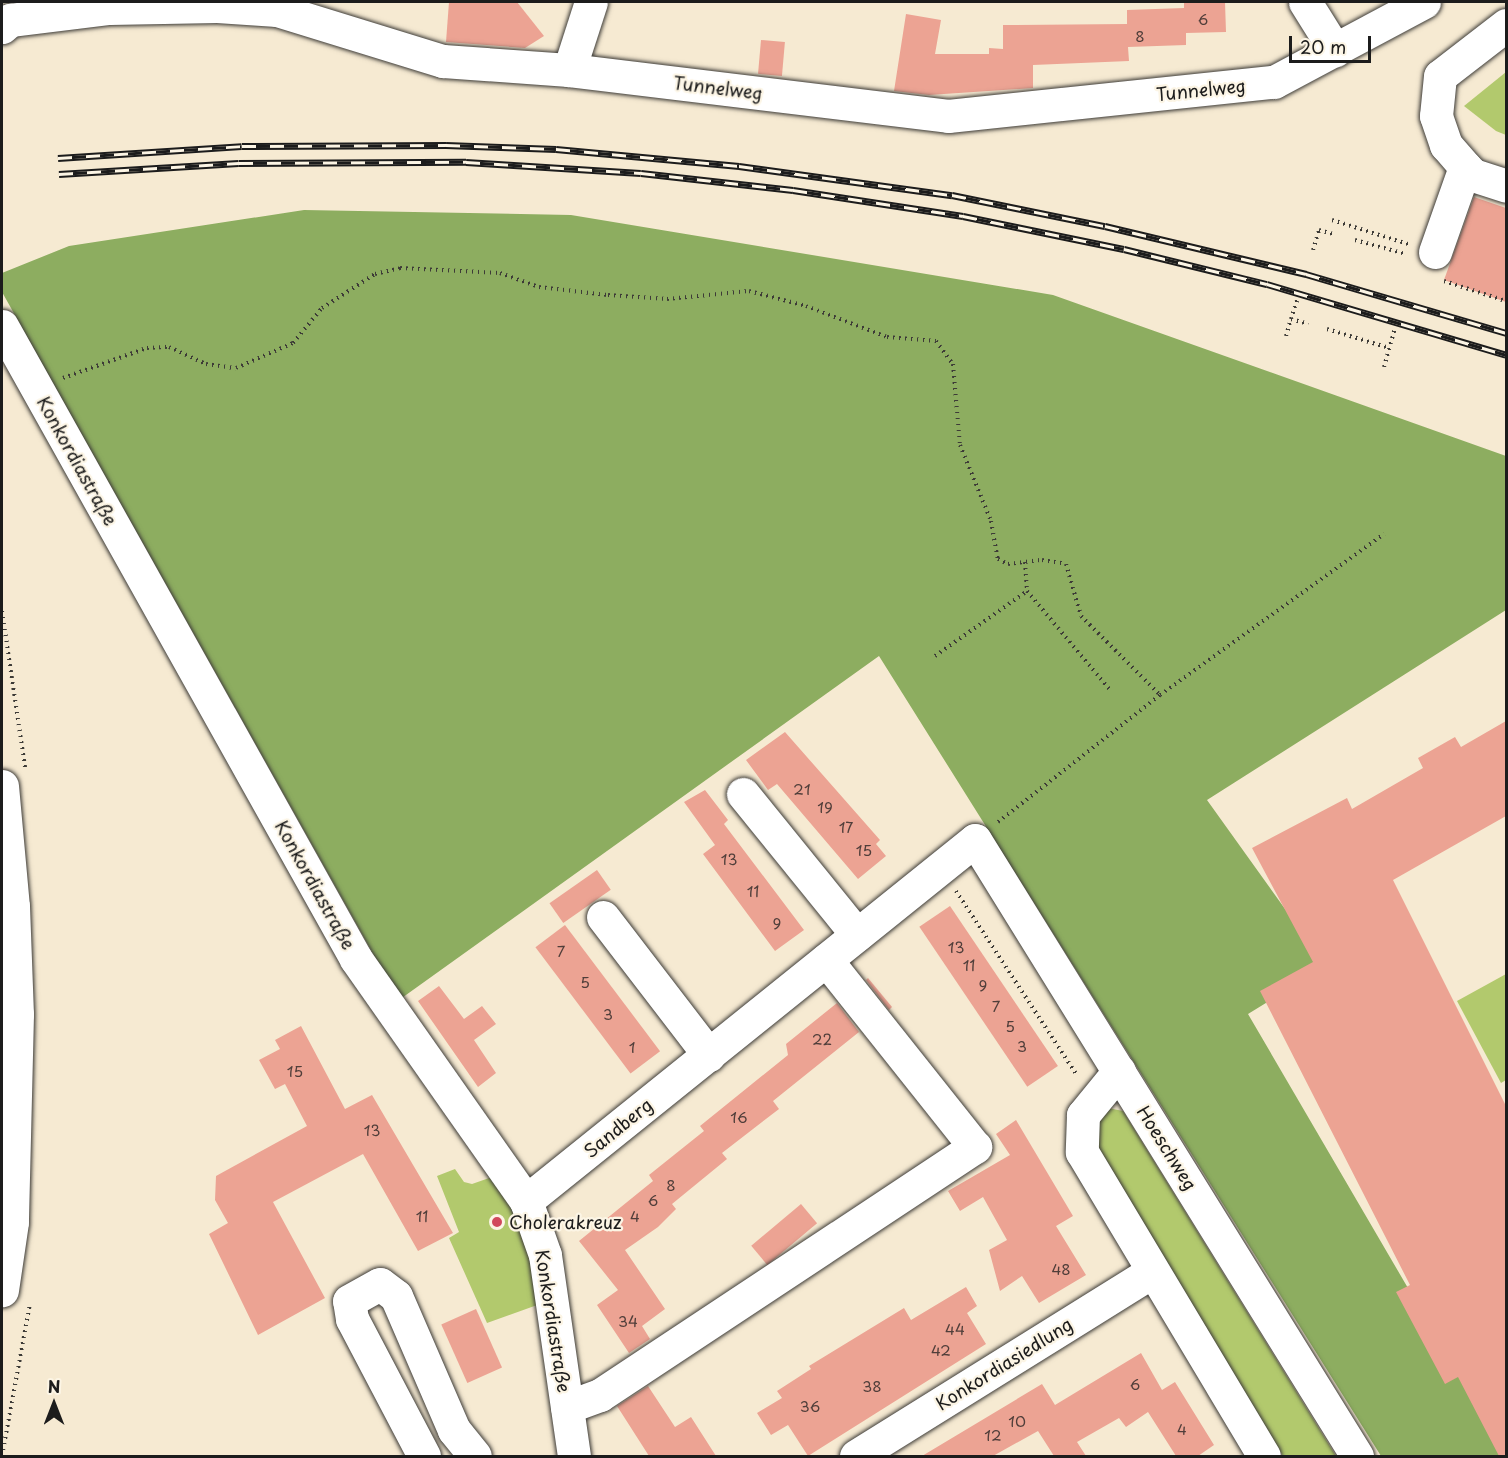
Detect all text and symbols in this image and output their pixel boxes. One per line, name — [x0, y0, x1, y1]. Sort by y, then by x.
house number: 6 — [1198, 10, 1208, 28]
scale bar — [1292, 24, 1374, 62]
house number: 8 — [1135, 27, 1145, 45]
text: 20 m — [1300, 33, 1346, 60]
street label: Tunnelweg — [672, 72, 764, 104]
street label: Tunnelweg — [1155, 75, 1247, 105]
street label: Konkordiastraße — [33, 393, 121, 529]
house number: 21 — [793, 780, 811, 798]
house number: 19 — [817, 798, 833, 816]
street label: Konkordiastraße — [271, 817, 359, 953]
house number: 17 — [839, 818, 853, 836]
house number: 15 — [856, 841, 872, 859]
house number: 13 — [721, 850, 737, 868]
house number: 11 — [747, 882, 759, 900]
house number: 9 — [773, 914, 781, 932]
house number: 13 — [948, 938, 964, 956]
house number: 7 — [557, 942, 565, 960]
house number: 11 — [963, 956, 975, 974]
house number: 5 — [580, 973, 590, 991]
house number: 9 — [979, 976, 987, 994]
house number: 7 — [992, 997, 1000, 1015]
house number: 3 — [603, 1005, 613, 1023]
house number: 5 — [1005, 1017, 1015, 1035]
house number: 22 — [812, 1030, 832, 1048]
house number: 3 — [1017, 1037, 1027, 1055]
house number: 1 — [629, 1038, 635, 1056]
house number: 15 — [287, 1062, 303, 1080]
street label: Sandberg — [579, 1094, 657, 1162]
street label: Hoeschweg — [1133, 1102, 1201, 1194]
house number: 16 — [730, 1108, 748, 1126]
house number: 13 — [364, 1121, 380, 1139]
house number: 8 — [666, 1176, 676, 1194]
house number: 6 — [648, 1191, 658, 1209]
house number: 11 — [416, 1207, 428, 1225]
house number: 4 — [630, 1207, 640, 1225]
place label: Cholerakreuz — [509, 1211, 622, 1233]
marker: Cholerakreuz — [490, 1215, 504, 1229]
street label: Konkordiastraße — [531, 1248, 575, 1394]
house number: 48 — [1051, 1260, 1071, 1278]
house number: 34 — [618, 1312, 638, 1330]
street label: Konkordiasiedlung — [932, 1313, 1076, 1415]
house number: 44 — [945, 1320, 965, 1338]
house number: 42 — [931, 1341, 951, 1359]
north arrow — [24, 1374, 84, 1434]
text: N — [48, 1374, 60, 1398]
house number: 6 — [1130, 1375, 1140, 1393]
house number: 38 — [862, 1377, 882, 1395]
house number: 36 — [800, 1397, 820, 1415]
house number: 10 — [1008, 1412, 1026, 1430]
house number: 4 — [1177, 1420, 1187, 1438]
house number: 12 — [984, 1426, 1002, 1444]

